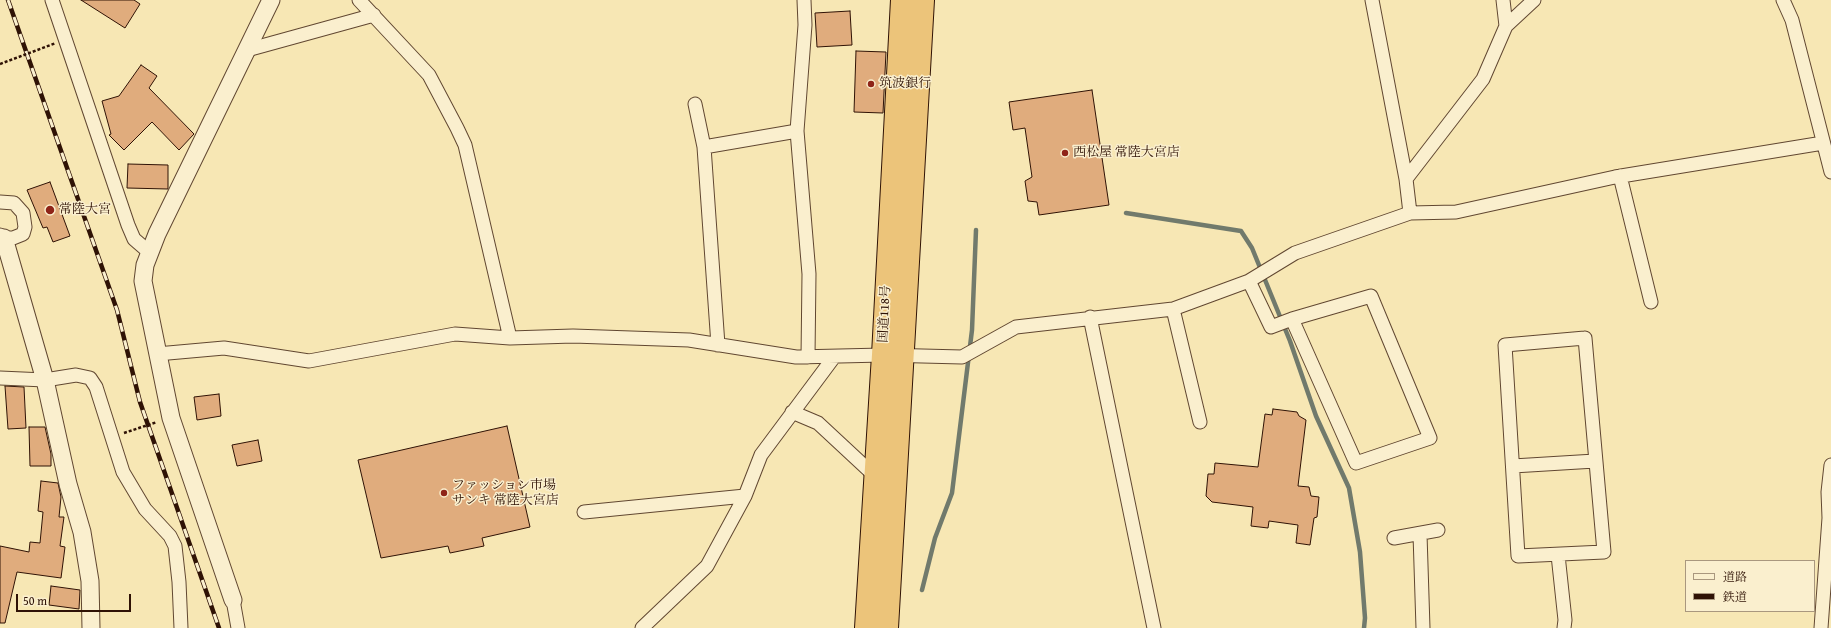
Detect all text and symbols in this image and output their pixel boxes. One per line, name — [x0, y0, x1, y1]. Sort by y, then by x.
place label: 筑波銀行 — [879, 76, 931, 92]
marker: 筑波銀行 — [866, 79, 876, 89]
place label: 西松屋 常陸大宮店 — [1073, 145, 1180, 161]
marker: 西松屋 常陸大宮店 — [1060, 148, 1070, 158]
place label: 常陸大宮 — [59, 202, 111, 218]
marker: 常陸大宮 — [44, 204, 56, 216]
street label: 国道118号 — [876, 285, 894, 343]
place label: ファッション市場 サンキ 常陸大宮店 — [452, 478, 559, 509]
marker: ファッション市場 サンキ 常陸大宮店 — [439, 488, 449, 498]
legend — [1685, 560, 1815, 612]
text: 道路 — [1723, 568, 1747, 585]
scale bar — [18, 586, 133, 612]
text: 鉄道 — [1723, 588, 1747, 605]
text: 50 m — [23, 592, 47, 609]

